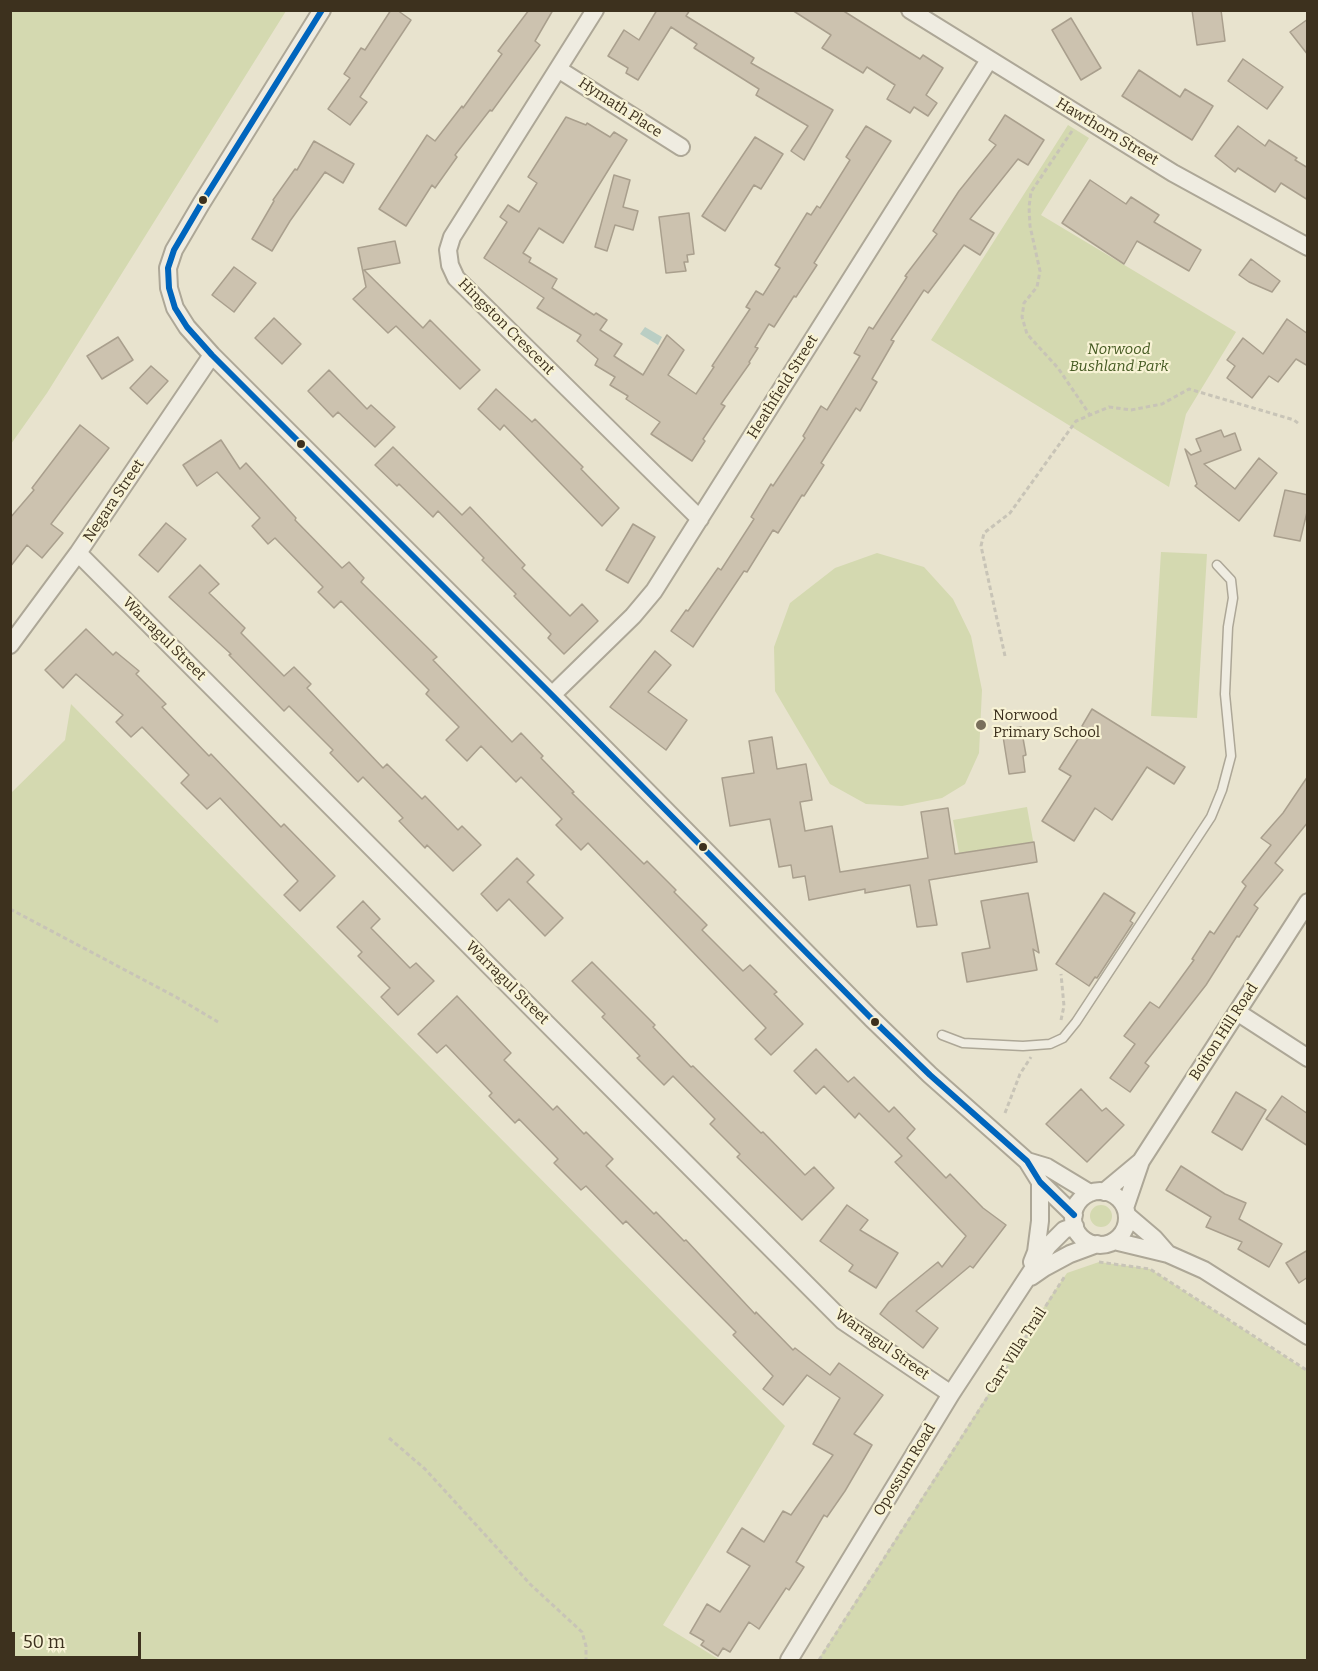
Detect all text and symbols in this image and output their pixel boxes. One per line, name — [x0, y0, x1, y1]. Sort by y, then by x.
street label: Hymath Place — [575, 74, 665, 142]
street label: Hawthorn Street — [1053, 94, 1161, 170]
unlabelled marker — [197, 194, 209, 206]
street label: Hingston Crescent — [454, 275, 558, 379]
street label: Heathfield Street — [744, 332, 822, 442]
park label: Norwood Bushland Park — [1069, 341, 1169, 376]
unlabelled marker — [295, 438, 307, 450]
street label: Negara Street — [80, 456, 148, 546]
street label: Warragul Street — [119, 594, 209, 684]
place label: Norwood Primary School — [993, 707, 1100, 742]
marker: Norwood Primary School — [974, 718, 988, 732]
unlabelled marker — [697, 841, 709, 853]
street label: Warragul Street — [462, 938, 552, 1028]
street label: Boiton Hill Road — [1186, 980, 1262, 1084]
unlabelled marker — [869, 1016, 881, 1028]
street label: Carr Villa Trail — [981, 1305, 1051, 1397]
street label: Warragul Street — [832, 1306, 932, 1384]
street label: Opossum Road — [870, 1420, 940, 1520]
scale bar — [15, 1620, 144, 1658]
text: 50 m — [23, 1631, 65, 1653]

